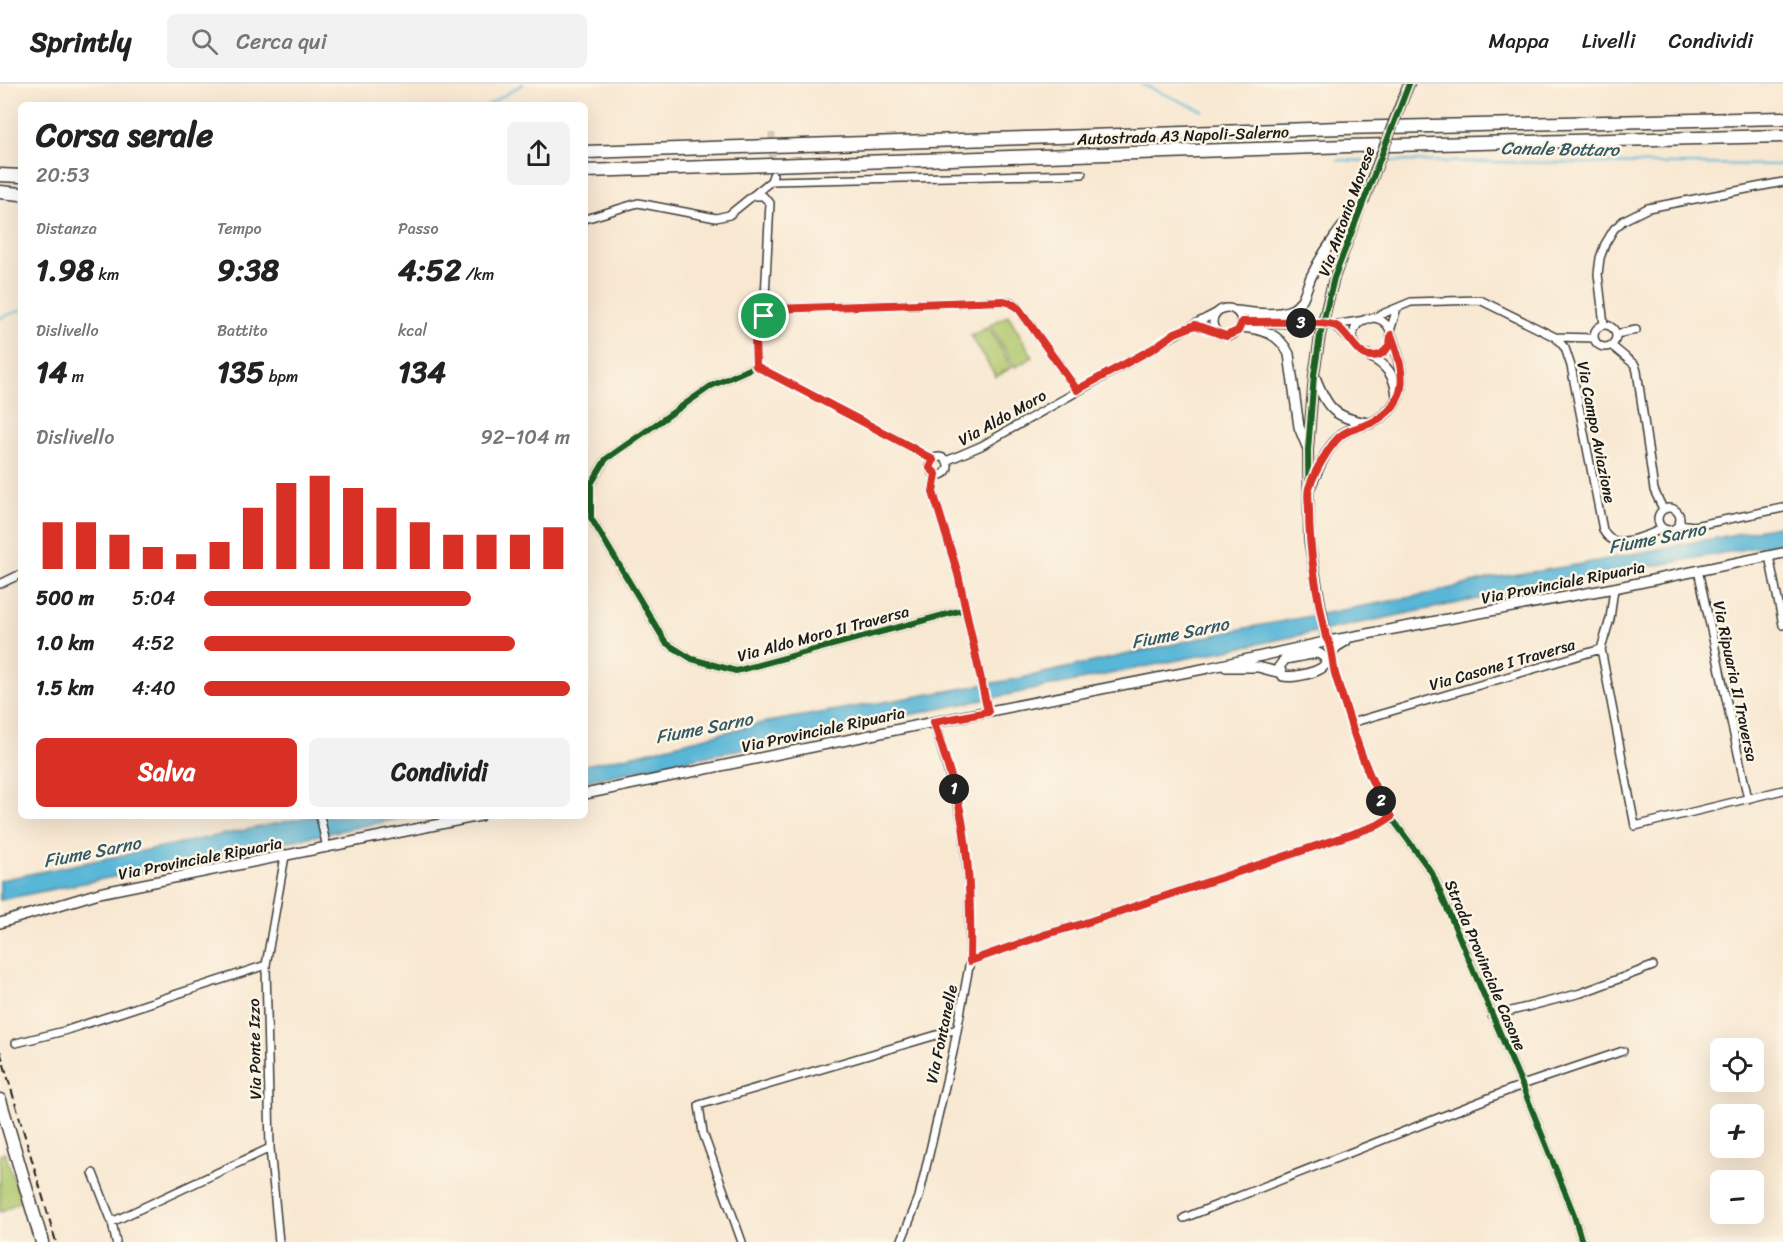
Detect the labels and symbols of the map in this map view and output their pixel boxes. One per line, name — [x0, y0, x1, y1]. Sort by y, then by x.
street label: Autostrada A3 Napoli-Salerno — [1075, 117, 1290, 154]
water label: Canale Bottaro — [1501, 132, 1620, 166]
street label: Via Antonio Morese — [1309, 142, 1384, 280]
pin — [738, 290, 789, 341]
pin: 3 — [1286, 308, 1316, 338]
street label: Via Campo Aviazione — [1569, 359, 1625, 506]
street label: Via Aldo Moro — [953, 381, 1052, 454]
water label: Fiume Sarno — [1606, 513, 1710, 563]
street label: Via Provinciale Ripuaria — [1479, 552, 1647, 613]
street label: Via Aldo Moro II Traversa — [734, 597, 912, 670]
street label: Via Ripuaria II Traversa — [1704, 598, 1767, 764]
water label: Fiume Sarno — [1129, 608, 1233, 658]
street label: Via Casone I Traversa — [1426, 630, 1579, 699]
street label: Via Provinciale Ripuaria — [739, 698, 907, 761]
water label: Fiume Sarno — [653, 703, 757, 753]
pin: 1 — [939, 774, 969, 804]
pin: 2 — [1366, 786, 1396, 816]
water label: Fiume Sarno — [41, 827, 145, 877]
street label: Via Provinciale Ripuaria — [116, 828, 284, 889]
street label: Strada Provinciale Casone — [1436, 875, 1535, 1055]
street label: Via Fontanelle — [917, 982, 966, 1086]
street label: Via Ponte Izzo — [239, 998, 270, 1100]

